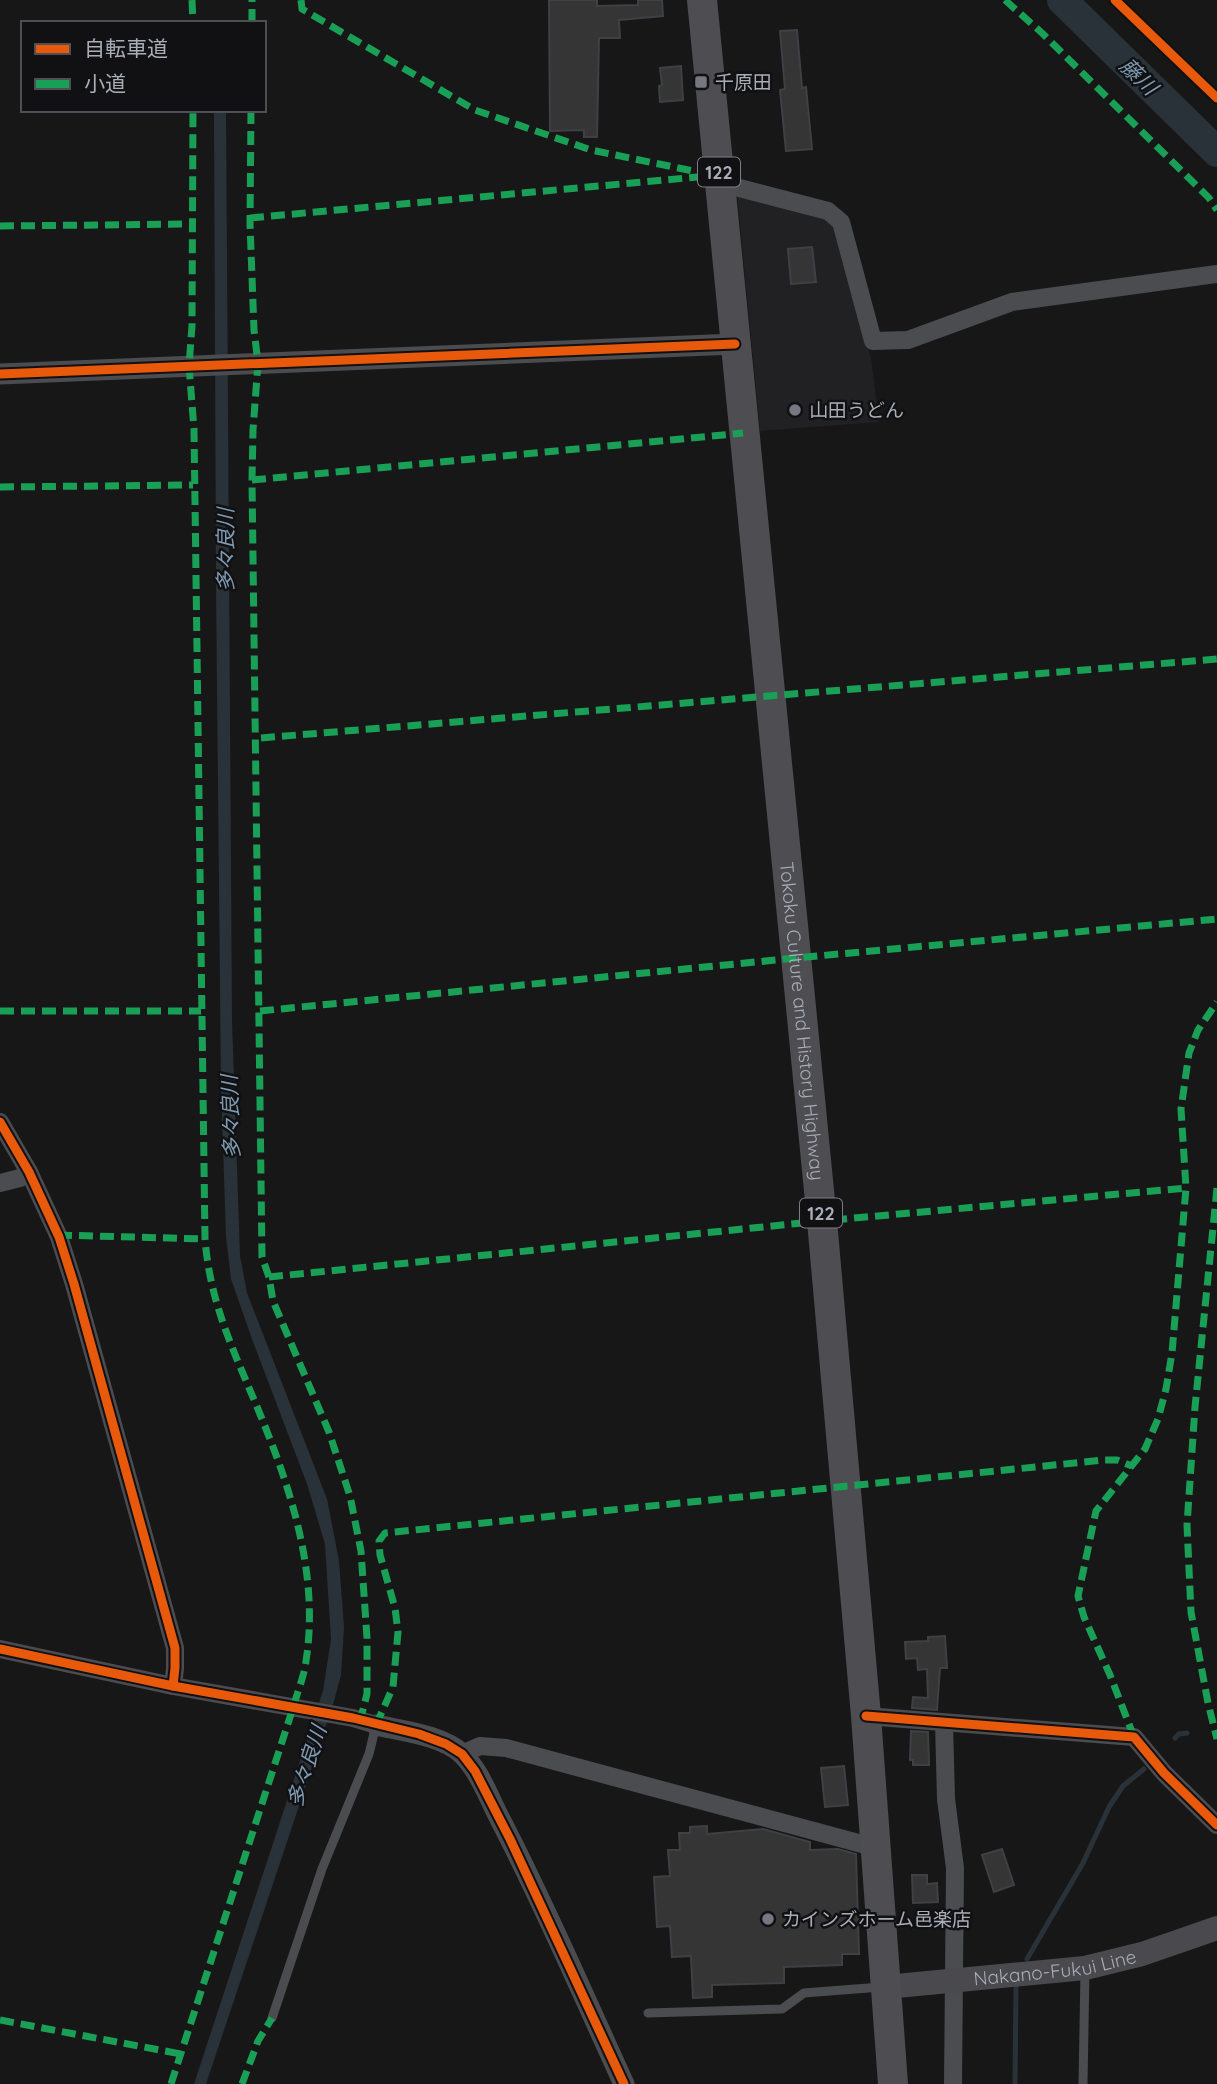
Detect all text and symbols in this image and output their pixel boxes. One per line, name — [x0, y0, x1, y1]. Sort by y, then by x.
legend — [21, 21, 266, 112]
text: 自転車道 — [84, 35, 168, 61]
water label: 藤川 — [1115, 52, 1165, 101]
text: 小道 — [84, 70, 126, 96]
place label: 千原田 — [715, 70, 772, 94]
marker: 千原田 — [693, 74, 709, 90]
road number: 122 — [698, 158, 740, 187]
place label: 山田うどん — [809, 398, 904, 422]
marker: 山田うどん — [787, 402, 803, 418]
water label: 多々良川 — [212, 506, 238, 592]
street label: Tokoku Culture and History Highway — [775, 861, 830, 1181]
water label: 多々良川 — [215, 1073, 244, 1159]
road number: 122 — [800, 1198, 842, 1228]
water label: 多々良川 — [281, 1720, 332, 1810]
place label: カインズホーム邑楽店 — [782, 1907, 971, 1931]
marker: カインズホーム邑楽店 — [760, 1911, 776, 1927]
street label: Nakano-Fukui Line — [972, 1944, 1139, 1991]

